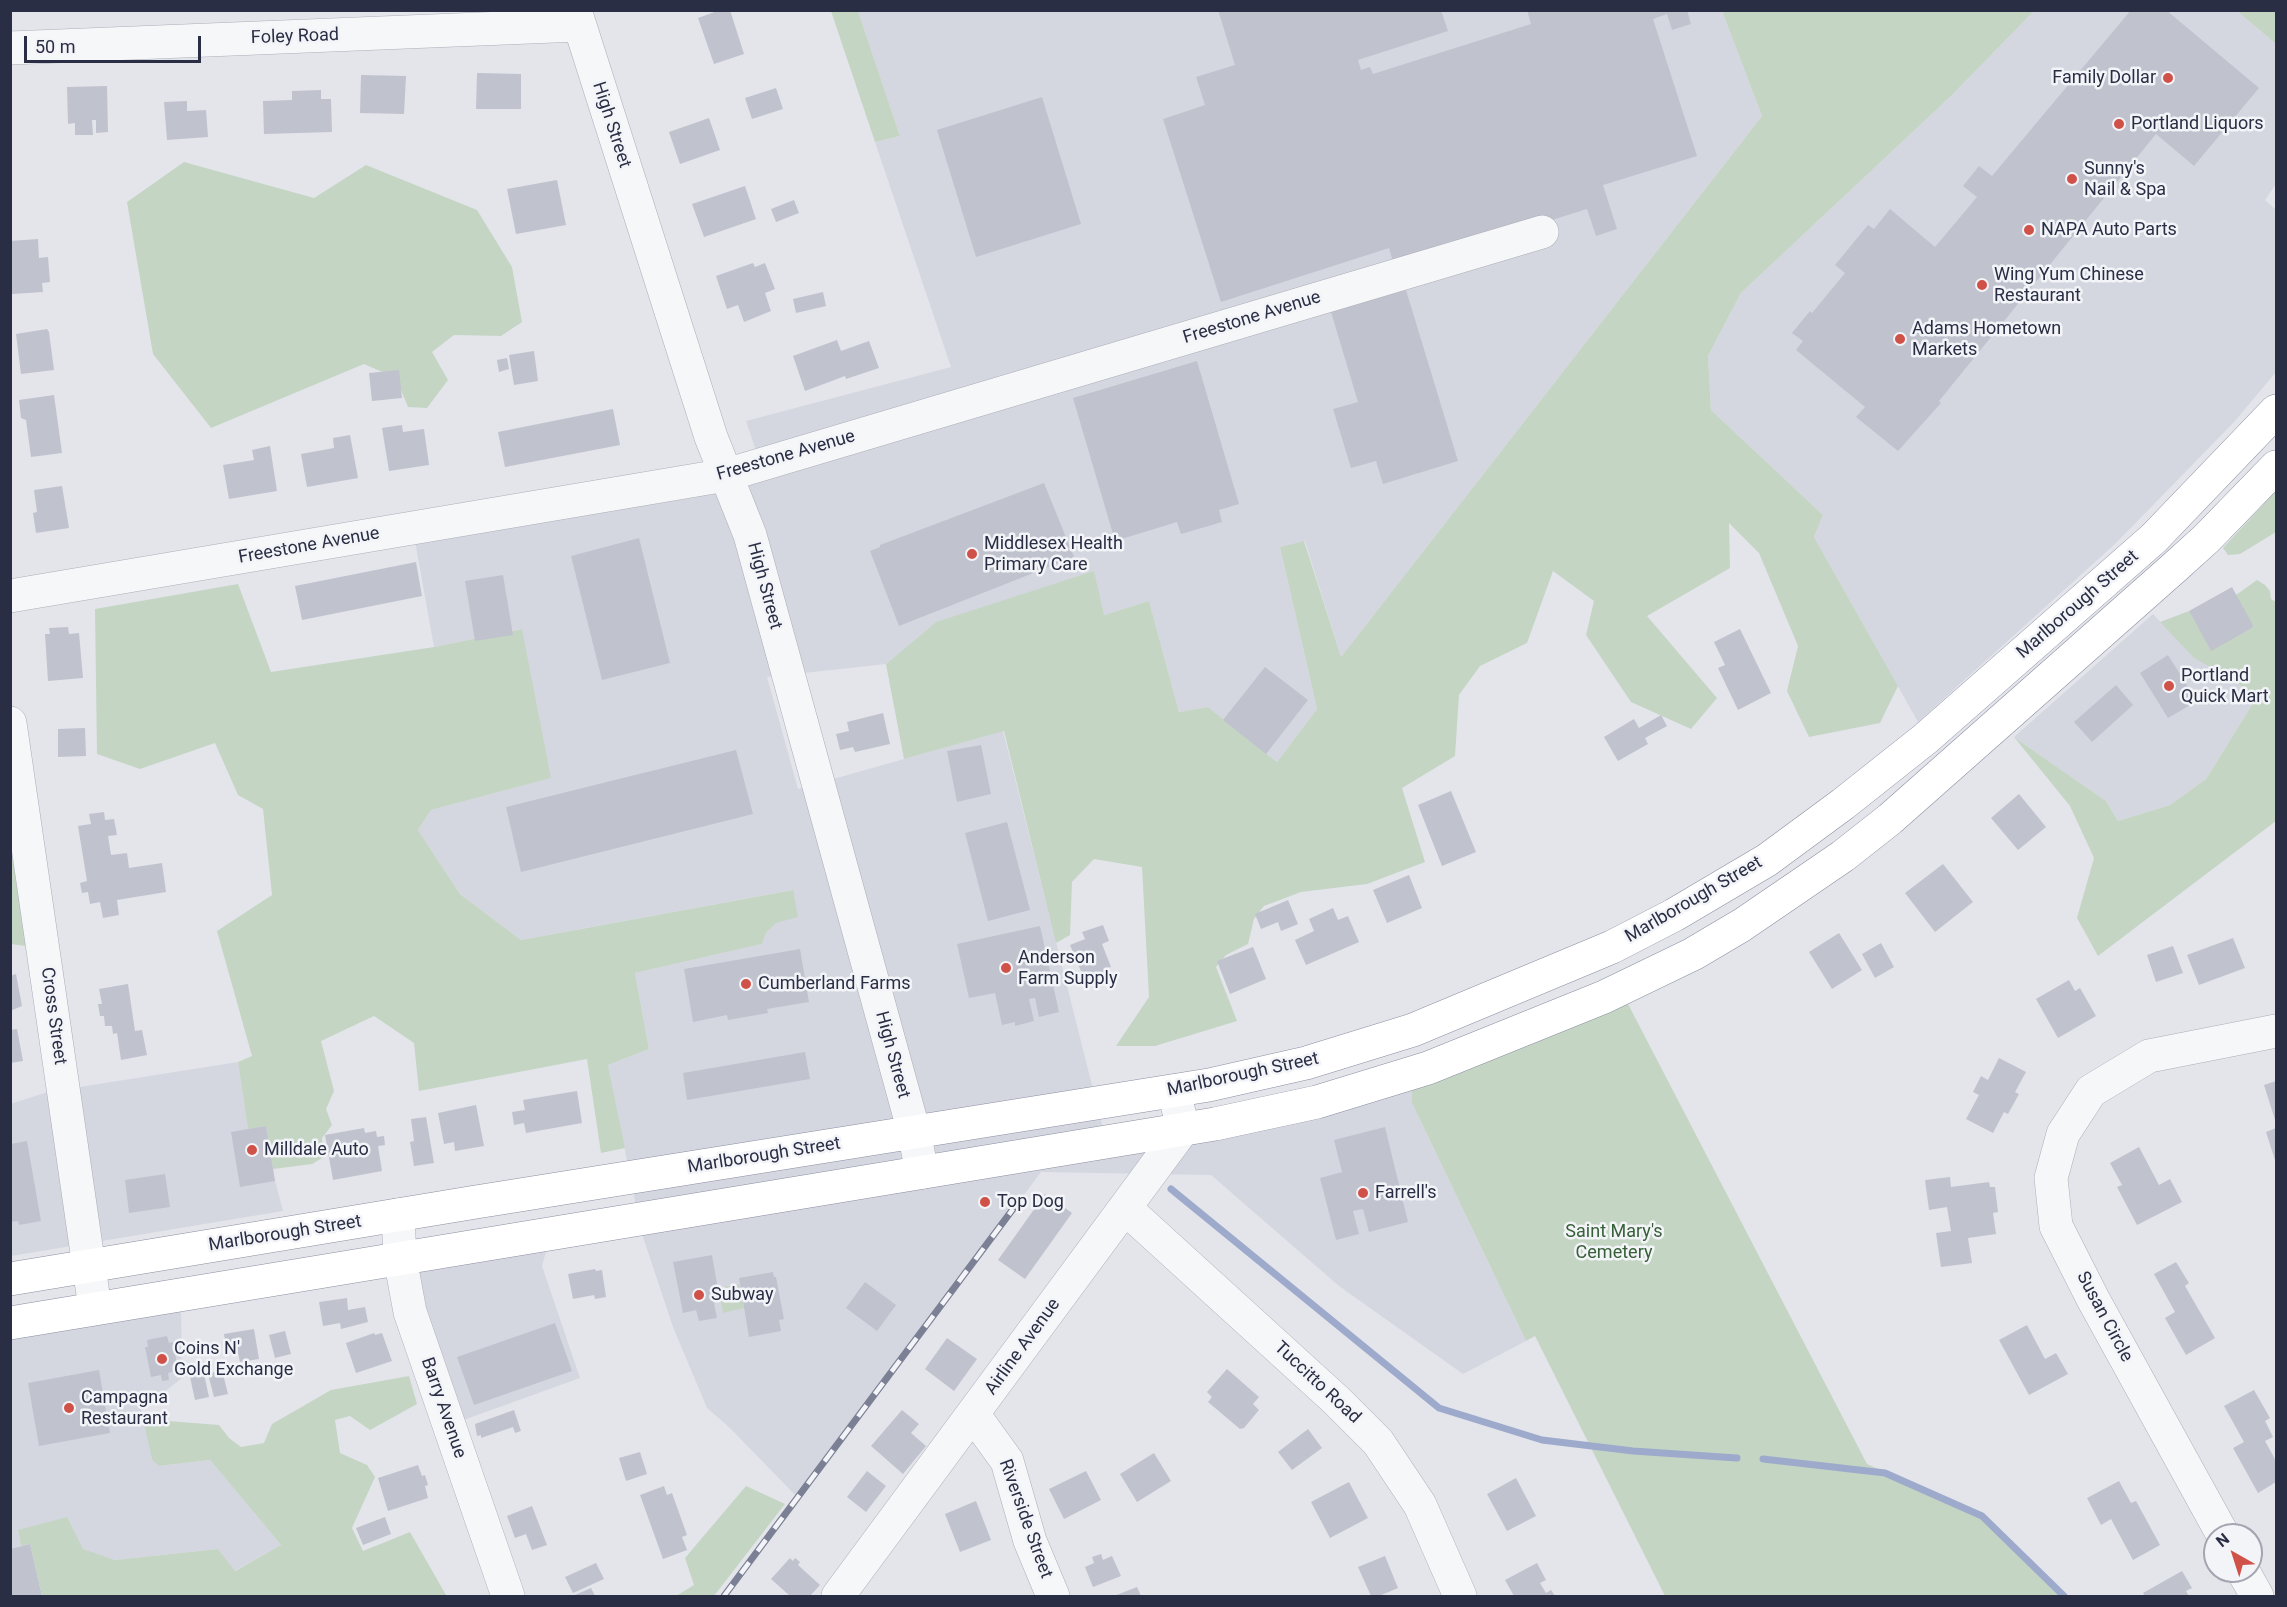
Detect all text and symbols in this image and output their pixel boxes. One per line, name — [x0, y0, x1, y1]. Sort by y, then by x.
scale bar — [27, 24, 204, 62]
street label: Foley Road — [251, 25, 339, 49]
text: 50 m — [35, 36, 75, 57]
place label: Family Dollar — [2052, 67, 2156, 89]
marker: Family Dollar — [2161, 71, 2175, 85]
street label: High Street — [587, 79, 635, 171]
place label: Portland Liquors — [2131, 113, 2264, 135]
marker: Portland Liquors — [2112, 117, 2126, 131]
place label: Sunny's Nail & Spa — [2084, 158, 2166, 201]
marker: Sunny's Nail & Spa — [2065, 172, 2079, 186]
place label: NAPA Auto Parts — [2041, 219, 2177, 241]
marker: NAPA Auto Parts — [2022, 223, 2036, 237]
place label: Wing Yum Chinese Restaurant — [1994, 264, 2144, 306]
marker: Wing Yum Chinese Restaurant — [1975, 278, 1989, 292]
street label: Freestone Avenue — [1181, 287, 1323, 349]
place label: Adams Hometown Markets — [1912, 318, 2061, 360]
marker: Adams Hometown Markets — [1893, 332, 1907, 346]
street label: Freestone Avenue — [714, 426, 858, 486]
street label: Freestone Avenue — [237, 523, 381, 569]
place label: Middlesex Health Primary Care — [984, 533, 1123, 576]
street label: High Street — [742, 540, 786, 632]
street label: Marlborough Street — [2013, 546, 2143, 664]
marker: Middlesex Health Primary Care — [965, 547, 979, 561]
place label: Portland Quick Mart — [2181, 665, 2269, 708]
marker: Portland Quick Mart — [2162, 679, 2176, 693]
street label: Marlborough Street — [1622, 852, 1766, 948]
place label: Anderson Farm Supply — [1018, 947, 1118, 990]
marker: Anderson Farm Supply — [999, 961, 1013, 975]
street label: Cross Street — [35, 966, 71, 1066]
place label: Cumberland Farms — [758, 973, 911, 995]
marker: Cumberland Farms — [739, 977, 753, 991]
street label: High Street — [870, 1009, 914, 1101]
street label: Marlborough Street — [1165, 1048, 1321, 1102]
street label: Marlborough Street — [686, 1133, 842, 1179]
place label: Milldale Auto — [264, 1139, 369, 1161]
marker: Milldale Auto — [245, 1143, 259, 1157]
place label: Farrell's — [1375, 1182, 1437, 1204]
marker: Farrell's — [1356, 1186, 1370, 1200]
place label: Top Dog — [997, 1191, 1064, 1213]
marker: Top Dog — [978, 1195, 992, 1209]
street label: Marlborough Street — [207, 1211, 363, 1257]
park label: Saint Mary's Cemetery — [1565, 1221, 1663, 1264]
street label: Susan Circle — [2071, 1268, 2137, 1366]
place label: Subway — [711, 1284, 773, 1306]
marker: Subway — [692, 1288, 706, 1302]
street label: Airline Avenue — [981, 1295, 1065, 1399]
street label: Tuccitto Road — [1269, 1337, 1365, 1429]
place label: Coins N' Gold Exchange — [174, 1338, 293, 1380]
marker: Coins N' Gold Exchange — [155, 1352, 169, 1366]
street label: Barry Avenue — [416, 1355, 470, 1461]
place label: Campagna Restaurant — [81, 1387, 168, 1430]
marker: Campagna Restaurant — [62, 1401, 76, 1415]
street label: Riverside Street — [993, 1457, 1057, 1581]
north arrow — [2203, 1523, 2263, 1583]
text: N — [2212, 1529, 2233, 1551]

